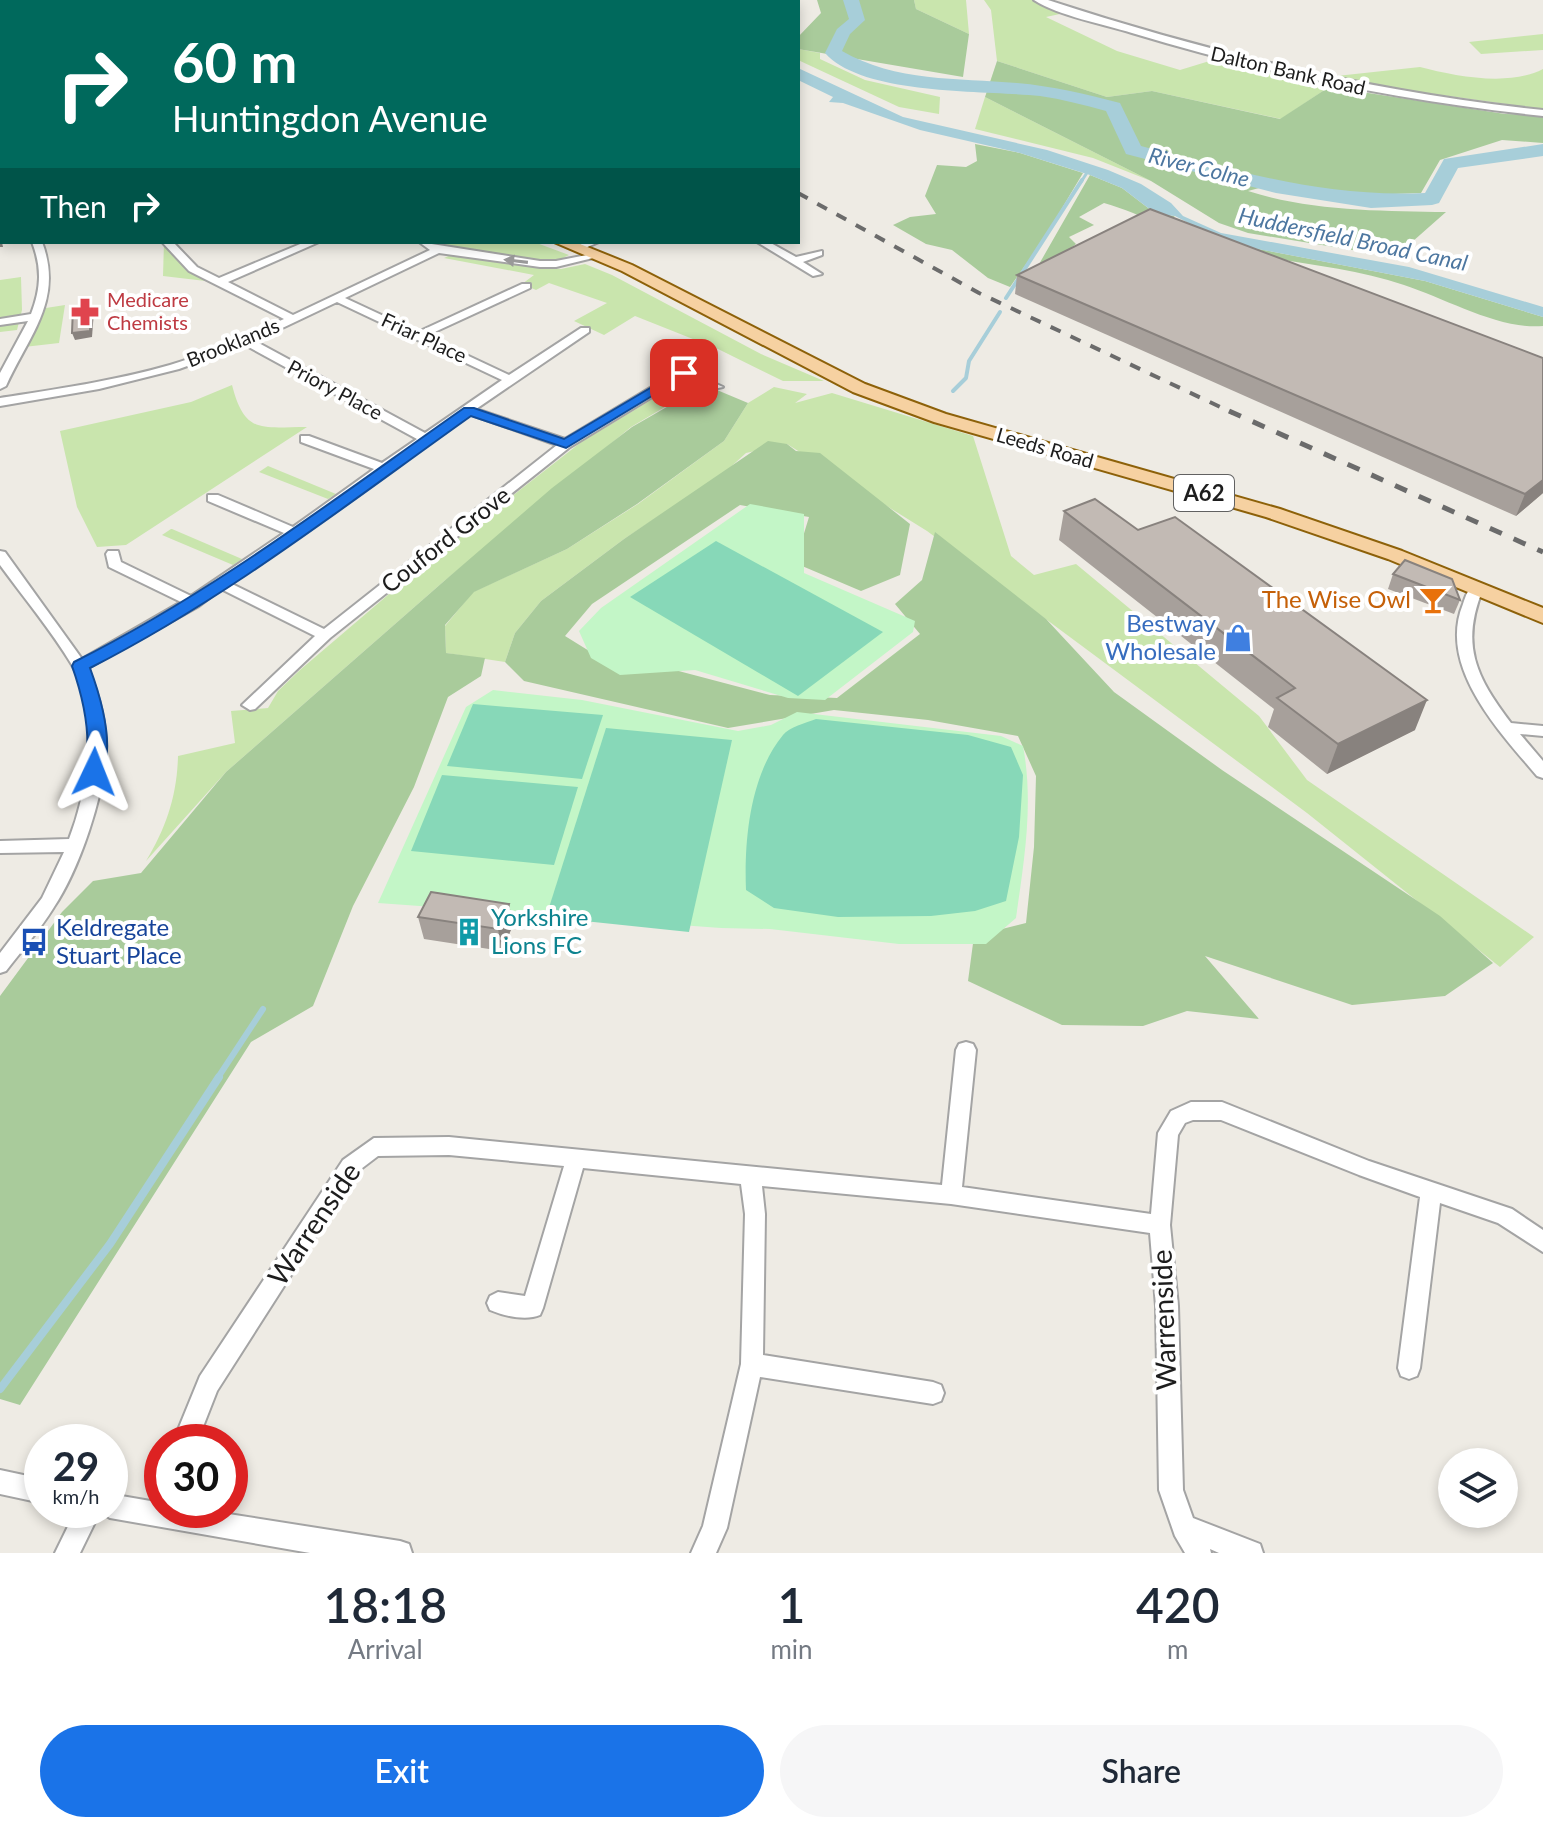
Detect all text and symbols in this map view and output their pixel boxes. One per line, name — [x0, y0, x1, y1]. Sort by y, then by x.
text: 60 m — [172, 28, 297, 95]
icon: right — [40, 32, 144, 136]
street label: Dalton Bank Road — [1209, 41, 1368, 99]
text: Huntingdon Avenue — [172, 96, 488, 140]
water label: River Colne — [1146, 141, 1252, 192]
icon: right — [123, 184, 167, 228]
text: Then — [40, 188, 107, 224]
water label: Huddersfield Broad Canal — [1236, 201, 1470, 276]
one-way arrow — [504, 254, 529, 267]
place label: Medicare Chemists — [107, 287, 189, 334]
pharmacy icon: Medicare Chemists — [70, 297, 100, 327]
street label: Friar Place — [378, 307, 471, 367]
street label: Brooklands — [183, 313, 283, 372]
pin — [650, 339, 718, 407]
icon: arrive — [662, 351, 706, 395]
street label: Priory Place — [284, 354, 387, 424]
street label: Leeds Road — [994, 422, 1097, 472]
road number: A62 — [1174, 475, 1234, 511]
street label: Couford Grove — [375, 479, 515, 598]
place label: The Wise Owl — [1262, 584, 1411, 613]
bar icon: The Wise Owl — [1418, 585, 1448, 615]
place label: Bestway Wholesale — [1105, 608, 1217, 665]
shop icon: Bestway Wholesale — [1223, 623, 1253, 653]
position arrow — [52, 730, 136, 814]
place label: Yorkshire Lions FC — [491, 902, 588, 959]
place label: Keldregate Stuart Place — [56, 912, 182, 969]
building icon: Yorkshire Lions FC — [454, 917, 484, 947]
bus stop icon: Keldregate Stuart Place — [19, 927, 49, 957]
street label: Warrenside — [260, 1156, 367, 1291]
street label: Warrenside — [1144, 1249, 1182, 1391]
speed limit sign: 30 — [144, 1424, 248, 1528]
text: 29 — [53, 1442, 99, 1490]
map controls — [1438, 1448, 1518, 1528]
button: layers — [1438, 1448, 1518, 1528]
text: km/h — [53, 1484, 99, 1508]
text: 18:18 — [323, 1576, 447, 1633]
text: 1 — [778, 1576, 805, 1633]
text: 420 — [1136, 1576, 1220, 1633]
text: Arrival — [348, 1633, 423, 1665]
text: min — [770, 1633, 813, 1665]
text: m — [1167, 1633, 1188, 1665]
button: Exit — [40, 1725, 764, 1817]
button: Share — [780, 1725, 1503, 1817]

